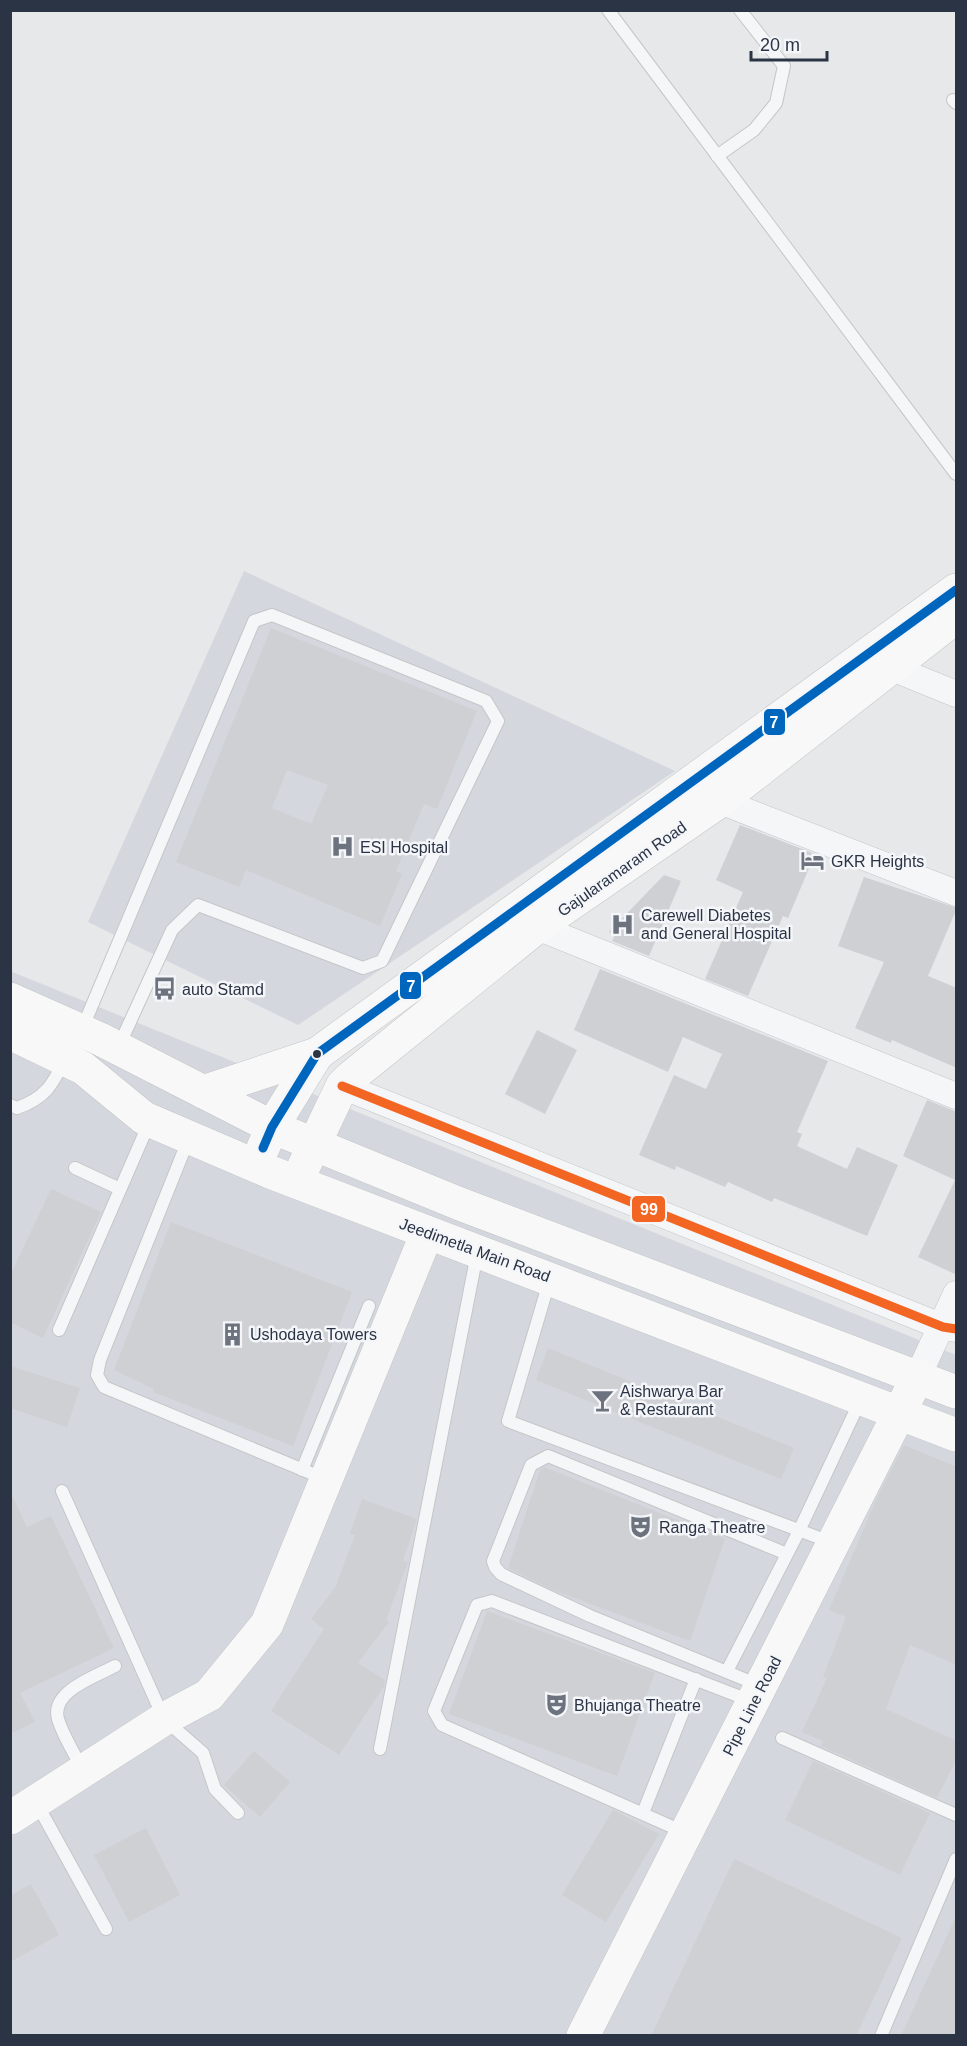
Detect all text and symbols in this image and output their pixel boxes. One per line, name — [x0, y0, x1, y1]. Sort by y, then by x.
scale bar — [751, 24, 828, 62]
text: 20 m — [760, 35, 800, 55]
line badge: 7 — [763, 708, 786, 736]
text: 7 — [770, 714, 779, 731]
street label: Gajularamaram Road — [554, 818, 690, 920]
hospital icon: ESI Hospital — [329, 834, 355, 860]
place label: ESI Hospital — [360, 839, 448, 856]
hotel icon: GKR Heights — [800, 848, 826, 874]
place label: GKR Heights — [831, 853, 924, 870]
place label: Carewell Diabetes and General Hospital — [641, 907, 791, 942]
hospital icon: Carewell Diabetes and General Hospital — [610, 911, 636, 937]
line badge: 7 — [399, 971, 422, 1000]
bus stop icon: auto Stamd — [151, 976, 177, 1002]
text: 7 — [407, 978, 416, 995]
place label: auto Stamd — [182, 981, 264, 998]
unlabelled marker — [311, 1048, 323, 1060]
line badge: 99 — [631, 1195, 666, 1223]
text: 99 — [640, 1201, 658, 1218]
street label: Jeedimetla Main Road — [397, 1215, 553, 1285]
building icon: Ushodaya Towers — [219, 1321, 245, 1347]
place label: Ushodaya Towers — [250, 1326, 377, 1343]
place label: Aishwarya Bar & Restaurant — [620, 1383, 724, 1418]
bar icon: Aishwarya Bar & Restaurant — [589, 1387, 615, 1413]
theatre icon: Ranga Theatre — [628, 1514, 654, 1540]
place label: Ranga Theatre — [659, 1519, 766, 1536]
street label: Pipe Line Road — [720, 1653, 784, 1759]
theatre icon: Bhujanga Theatre — [543, 1692, 569, 1718]
place label: Bhujanga Theatre — [574, 1697, 701, 1714]

